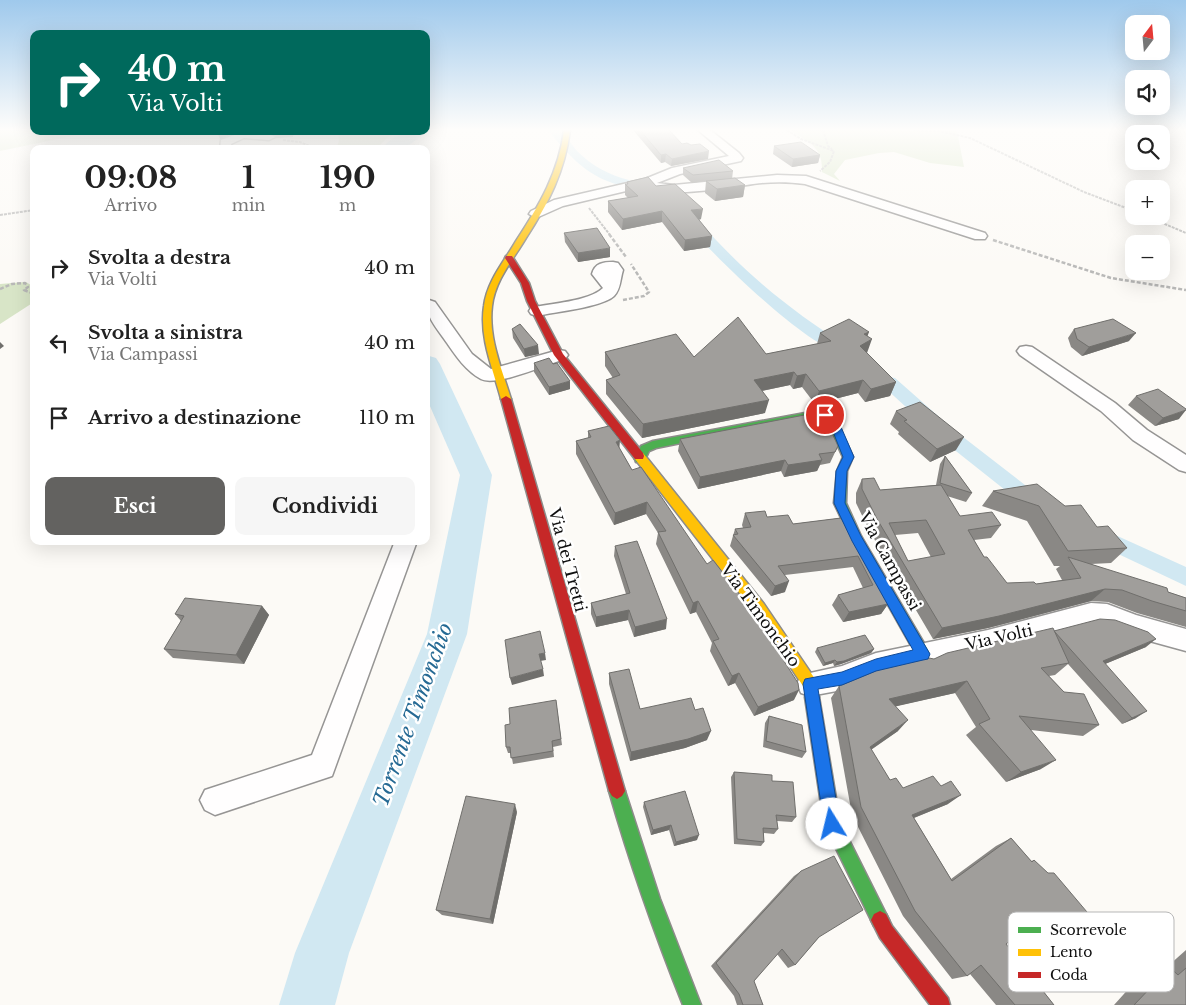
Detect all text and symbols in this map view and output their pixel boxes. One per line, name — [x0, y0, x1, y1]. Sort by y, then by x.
north arrow — [1125, 15, 1170, 60]
map controls — [1125, 15, 1170, 280]
text: 40 m — [128, 47, 226, 90]
icon: right — [45, 50, 110, 115]
button: sound — [1125, 70, 1170, 115]
text: Via Volti — [128, 90, 223, 117]
button: search — [1125, 125, 1170, 170]
text: 09:08 — [84, 159, 177, 196]
text: 1 — [242, 159, 255, 196]
text: 190 — [320, 159, 376, 196]
button: + — [1125, 180, 1170, 225]
text: Arrivo — [104, 195, 157, 215]
text: min — [232, 195, 265, 215]
text: m — [339, 195, 356, 215]
button: − — [1125, 235, 1170, 280]
text: Svolta a destra — [88, 246, 231, 269]
icon: right — [45, 254, 73, 282]
text: 40 m — [364, 256, 415, 279]
text: Via Volti — [88, 269, 157, 289]
text: Svolta a sinistra — [88, 321, 243, 344]
icon: left — [45, 329, 73, 357]
text: 40 m — [364, 331, 415, 354]
text: Via Campassi — [88, 344, 198, 364]
pin — [804, 394, 846, 436]
icon: arrive — [811, 401, 839, 429]
icon: arrive — [45, 404, 73, 432]
text: Arrivo a destinazione — [88, 406, 301, 429]
text: 110 m — [359, 406, 415, 429]
button: Esci — [45, 477, 225, 535]
button: Condividi — [235, 477, 415, 535]
street label: Via dei Tretti — [544, 505, 592, 615]
street label: Via Campassi — [854, 507, 926, 614]
street label: Via Timonchio — [716, 559, 805, 670]
water label: Torrente Timonchio — [368, 619, 458, 811]
street label: Via Volti — [962, 619, 1035, 655]
position arrow — [805, 797, 857, 849]
legend — [1008, 912, 1174, 992]
text: Scorrevole — [1050, 921, 1127, 939]
text: Lento — [1050, 943, 1092, 961]
text: Coda — [1050, 966, 1088, 984]

